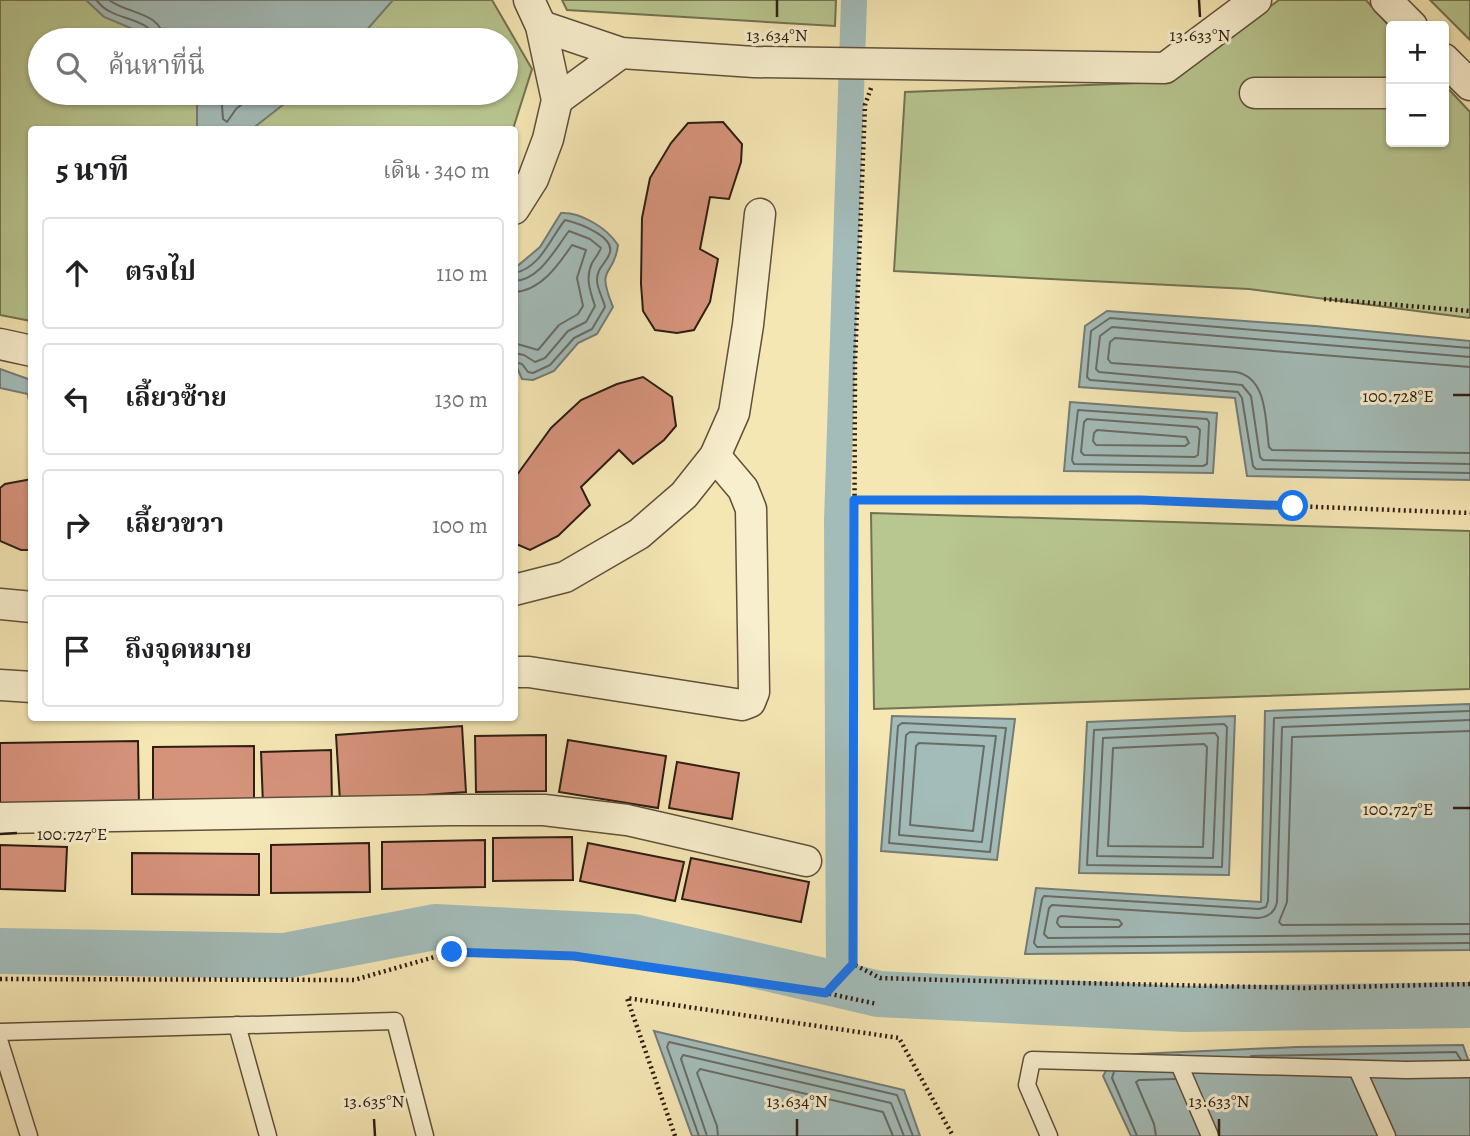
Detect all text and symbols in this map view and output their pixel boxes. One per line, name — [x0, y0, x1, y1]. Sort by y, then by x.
map controls — [1386, 21, 1449, 147]
button: + — [1386, 21, 1449, 84]
text: 13.634°N — [746, 23, 808, 47]
text: 13.633°N — [1170, 23, 1230, 47]
search box — [28, 28, 518, 105]
icon: search — [52, 48, 90, 86]
text: ค้นหาที่นี่ — [108, 48, 205, 83]
button: − — [1386, 84, 1449, 147]
text: 5 นาที — [56, 150, 129, 190]
text: เดิน · 340 m — [383, 155, 490, 186]
icon: ahead — [58, 254, 96, 292]
text: ตรงไป — [125, 254, 196, 289]
text: 110 m — [436, 258, 488, 289]
icon: left — [58, 380, 96, 418]
text: เลี้ยวซ้าย — [125, 380, 227, 415]
text: 130 m — [435, 384, 488, 415]
text: 100.728°E — [1362, 384, 1434, 408]
route start — [1277, 490, 1308, 521]
icon: right — [58, 506, 96, 544]
text: เลี้ยวขวา — [125, 506, 224, 541]
text: 100 m — [432, 510, 488, 541]
icon: arrive — [58, 632, 96, 670]
text: ถึงจุดหมาย — [125, 632, 252, 667]
text: 100.727°E — [1363, 797, 1433, 821]
text: 100.727°E — [37, 822, 107, 846]
route end — [436, 936, 467, 967]
text: 13.635°N — [343, 1089, 405, 1113]
text: 13.634°N — [766, 1089, 828, 1113]
text: 13.633°N — [1189, 1089, 1249, 1113]

